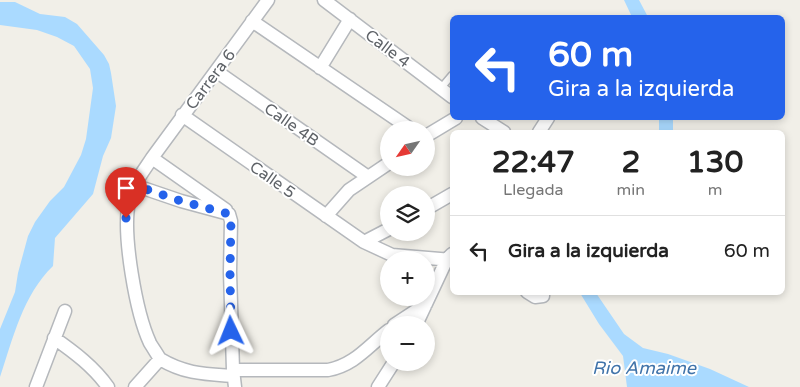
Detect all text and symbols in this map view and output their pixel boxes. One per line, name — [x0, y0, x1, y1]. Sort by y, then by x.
street label: Calle 4 — [361, 25, 414, 72]
text: 60 m — [548, 34, 633, 76]
icon: left — [465, 35, 530, 100]
street label: Carrera 6 — [182, 45, 240, 114]
text: Gira a la izquierda — [548, 76, 734, 102]
street label: Calle 4B — [260, 99, 323, 151]
north arrow — [380, 121, 435, 176]
map controls — [380, 121, 435, 371]
text: 22:47 — [492, 144, 575, 181]
text: 2 — [621, 144, 640, 181]
text: 130 — [687, 144, 743, 181]
street label: Calle 5 — [246, 157, 299, 203]
pin — [105, 167, 147, 218]
icon: arrive — [112, 174, 140, 202]
text: Llegada — [503, 180, 564, 200]
text: min — [617, 180, 645, 200]
text: m — [708, 180, 722, 200]
button: layers — [380, 186, 435, 241]
icon: left — [465, 237, 493, 265]
text: Gira a la izquierda — [508, 240, 669, 262]
text: 60 m — [724, 240, 770, 262]
button: + — [380, 251, 435, 306]
position arrow — [204, 304, 256, 356]
button: − — [380, 316, 435, 371]
water label: Rio Amaime — [592, 357, 697, 379]

